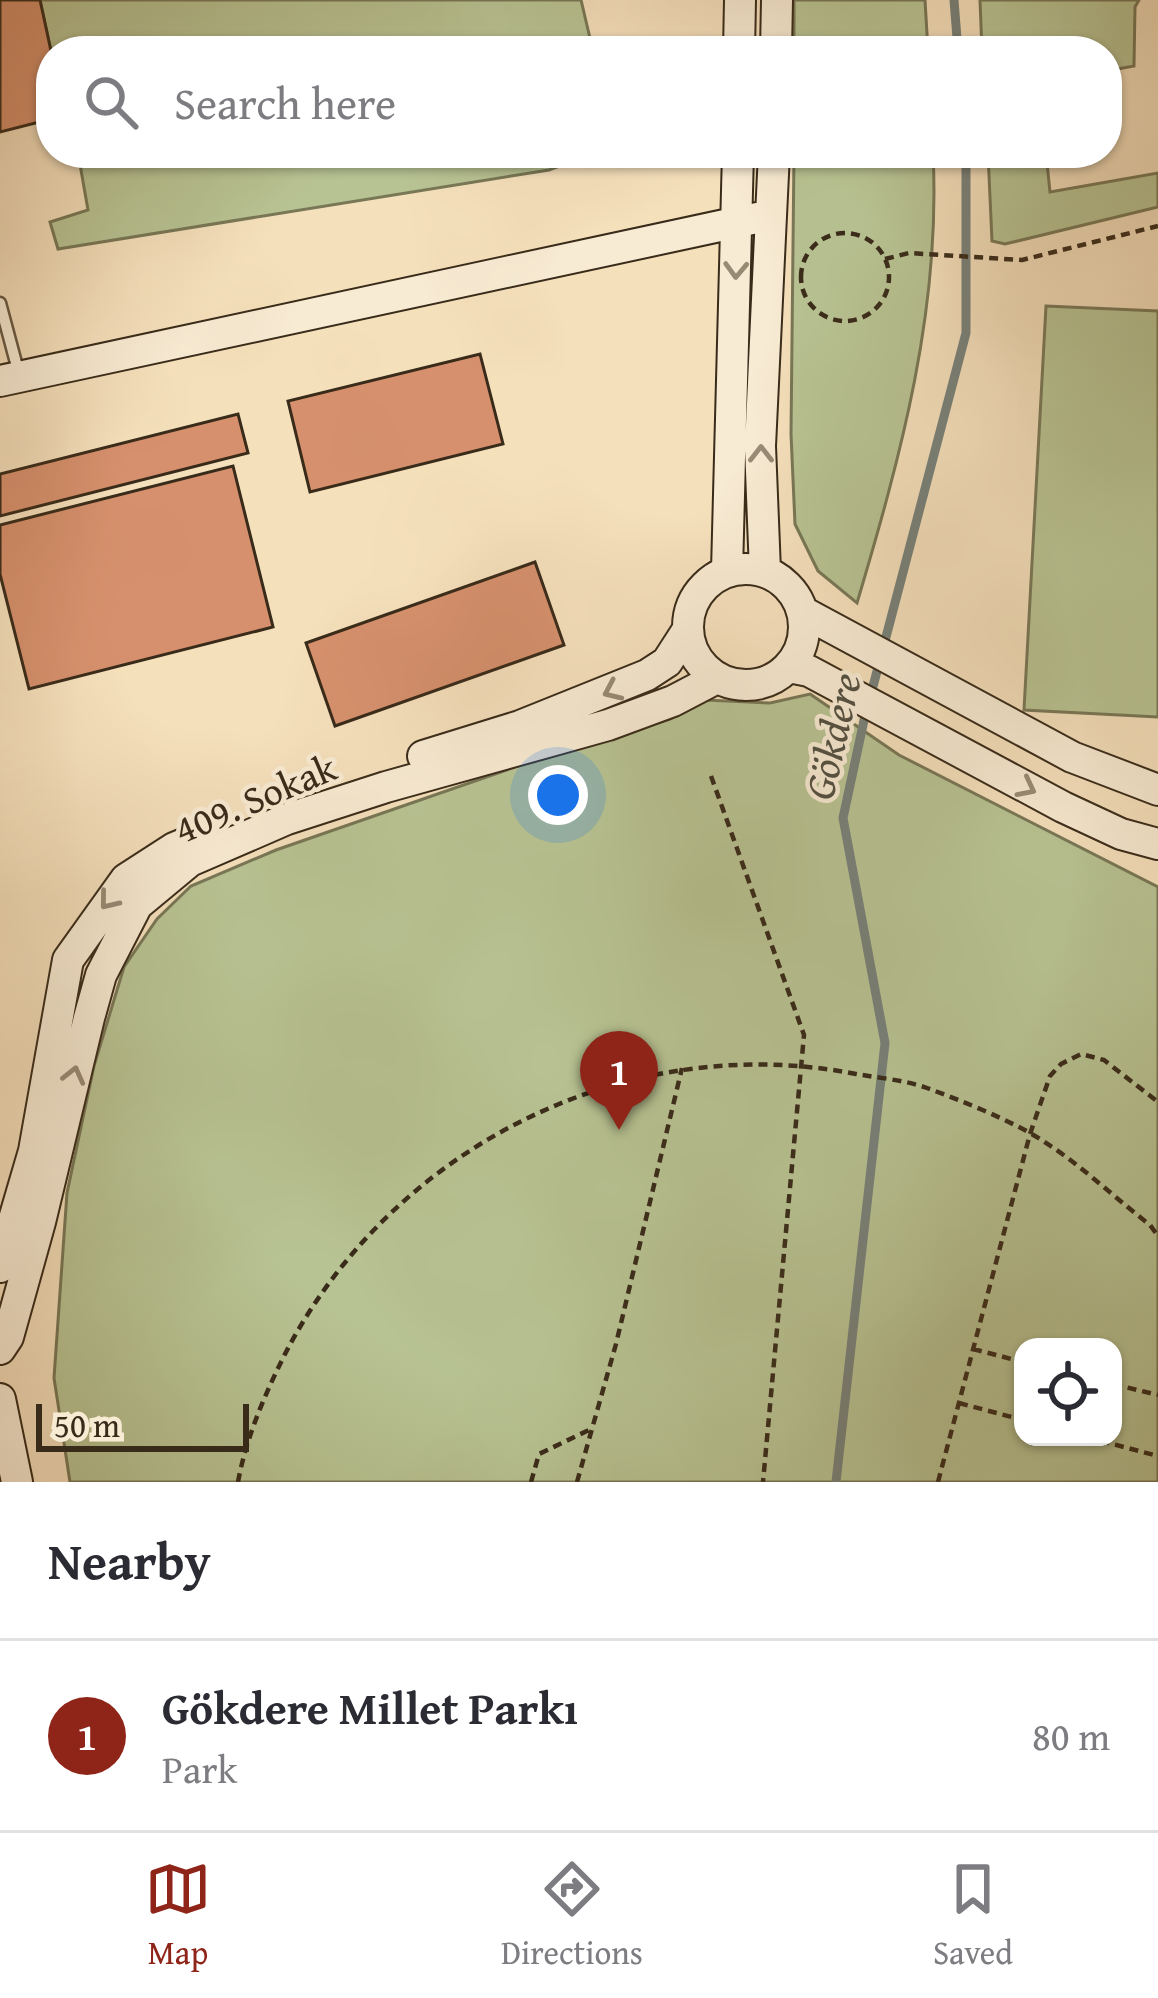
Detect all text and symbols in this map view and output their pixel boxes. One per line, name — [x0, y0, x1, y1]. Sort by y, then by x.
search box — [36, 36, 1122, 168]
icon: search — [78, 69, 144, 135]
text: Search here — [174, 70, 396, 135]
one-way arrow — [723, 261, 749, 280]
one-way arrow — [748, 444, 774, 462]
water label: Gökdere — [787, 667, 876, 805]
one-way arrow — [603, 676, 625, 700]
street label: 409. Sokak — [165, 738, 345, 857]
your location — [528, 765, 588, 825]
one-way arrow — [1015, 774, 1037, 797]
one-way arrow — [101, 888, 122, 910]
pin: 1 — [580, 1031, 658, 1130]
one-way arrow — [60, 1065, 85, 1085]
map controls — [1014, 1338, 1122, 1446]
button: locate — [1014, 1338, 1122, 1446]
scale bar — [36, 1398, 249, 1451]
text: 50 m — [54, 1401, 120, 1449]
text: Nearby — [48, 1523, 211, 1598]
text: Gökdere Millet Parkı — [162, 1675, 578, 1740]
text: 1 — [77, 1707, 97, 1764]
text: 80 m — [1032, 1707, 1110, 1764]
text: Park — [162, 1740, 237, 1797]
tab: Map — [145, 1856, 211, 1976]
tab: Directions — [501, 1856, 643, 1976]
tab: Saved — [933, 1856, 1013, 1976]

